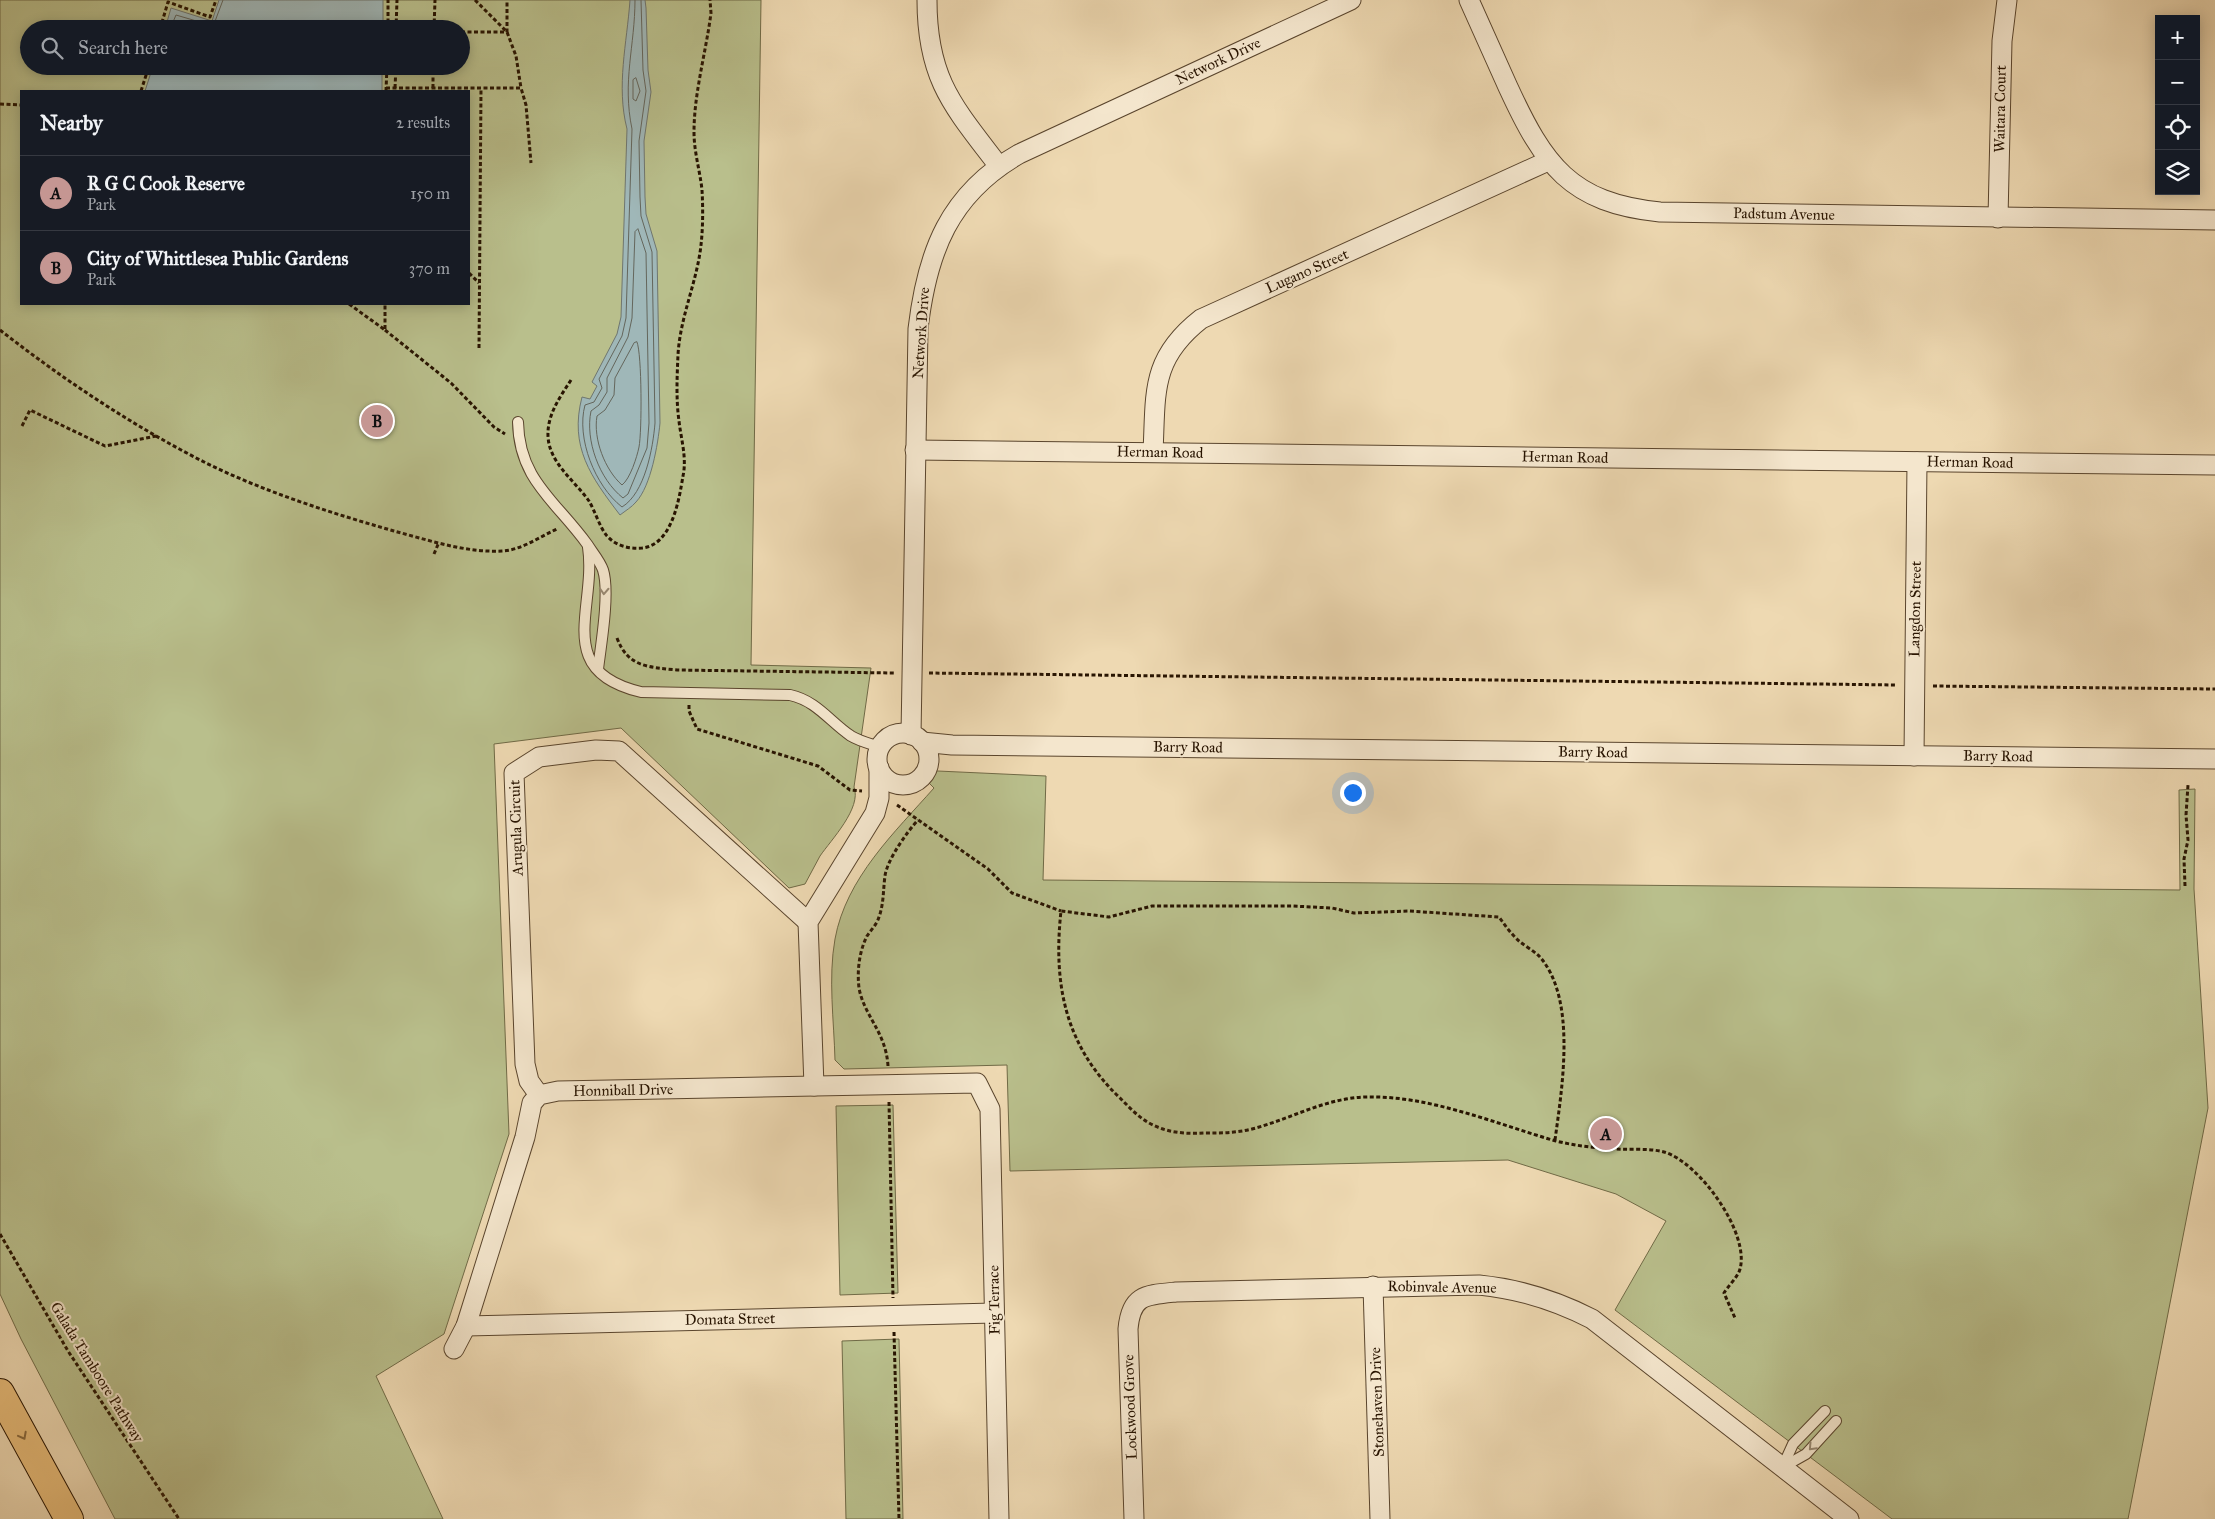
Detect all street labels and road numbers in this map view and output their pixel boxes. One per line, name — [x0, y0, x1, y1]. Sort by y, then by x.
street label: Network Drive — [1173, 33, 1263, 89]
street label: Waitara Court — [1990, 64, 2010, 153]
street label: Padstum Avenue — [1733, 204, 1835, 224]
street label: Lugano Street — [1263, 244, 1352, 297]
street label: Network Drive — [909, 287, 933, 379]
street label: Herman Road — [1116, 442, 1204, 462]
street label: Herman Road — [1521, 447, 1609, 467]
street label: Herman Road — [1926, 452, 2014, 472]
street label: Langdon Street — [1905, 560, 1925, 657]
street label: Barry Road — [1153, 737, 1223, 757]
street label: Barry Road — [1558, 742, 1628, 762]
street label: Barry Road — [1963, 746, 2033, 766]
street label: Arugula Circuit — [505, 779, 527, 877]
street label: Honniball Drive — [573, 1080, 673, 1100]
street label: Fig Terrace — [984, 1265, 1004, 1335]
street label: Robinvale Avenue — [1387, 1277, 1497, 1297]
street label: Galada Tamboore Pathway — [47, 1299, 148, 1446]
street label: Domata Street — [685, 1309, 776, 1329]
street label: Stonehaven Drive — [1366, 1347, 1388, 1457]
street label: Lockwood Grove — [1119, 1354, 1141, 1460]

